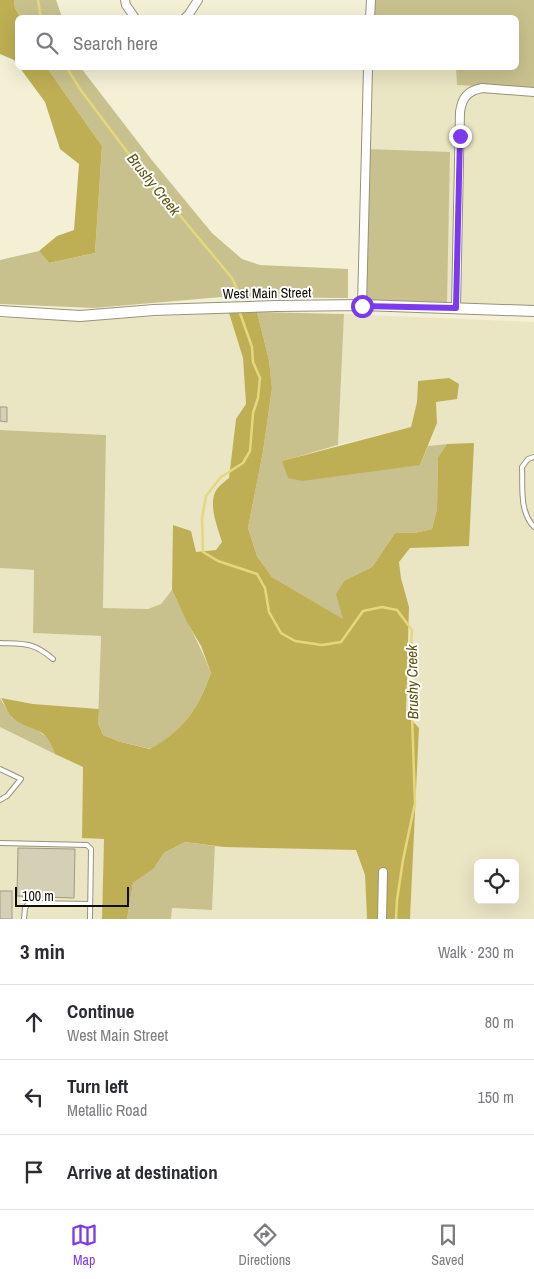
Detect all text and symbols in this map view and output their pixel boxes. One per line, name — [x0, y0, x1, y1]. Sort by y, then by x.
search box — [15, 15, 519, 70]
icon: search — [33, 29, 61, 57]
text: Search here — [73, 30, 158, 56]
route end — [449, 125, 472, 148]
water label: Brushy Creek — [122, 148, 186, 220]
street label: West Main Street — [223, 283, 311, 303]
route start — [351, 295, 374, 318]
water label: Brushy Creek — [401, 644, 423, 719]
map controls — [474, 859, 519, 904]
button: locate — [474, 859, 519, 904]
scale bar — [15, 884, 129, 907]
text: 100 m — [22, 887, 54, 905]
text: 3 min — [20, 937, 65, 966]
text: Walk · 230 m — [438, 941, 514, 963]
text: Continue — [67, 998, 135, 1024]
icon: ahead — [20, 1008, 48, 1036]
text: 80 m — [485, 1011, 514, 1033]
text: West Main Street — [67, 1024, 168, 1046]
text: Turn left — [67, 1073, 128, 1099]
icon: left — [20, 1083, 48, 1111]
text: 150 m — [478, 1086, 514, 1108]
text: Metallic Road — [67, 1099, 147, 1121]
icon: arrive — [20, 1158, 48, 1186]
text: Arrive at destination — [67, 1159, 218, 1185]
tab: Map — [70, 1221, 98, 1269]
tab: Directions — [239, 1221, 291, 1269]
tab: Saved — [431, 1221, 464, 1269]

